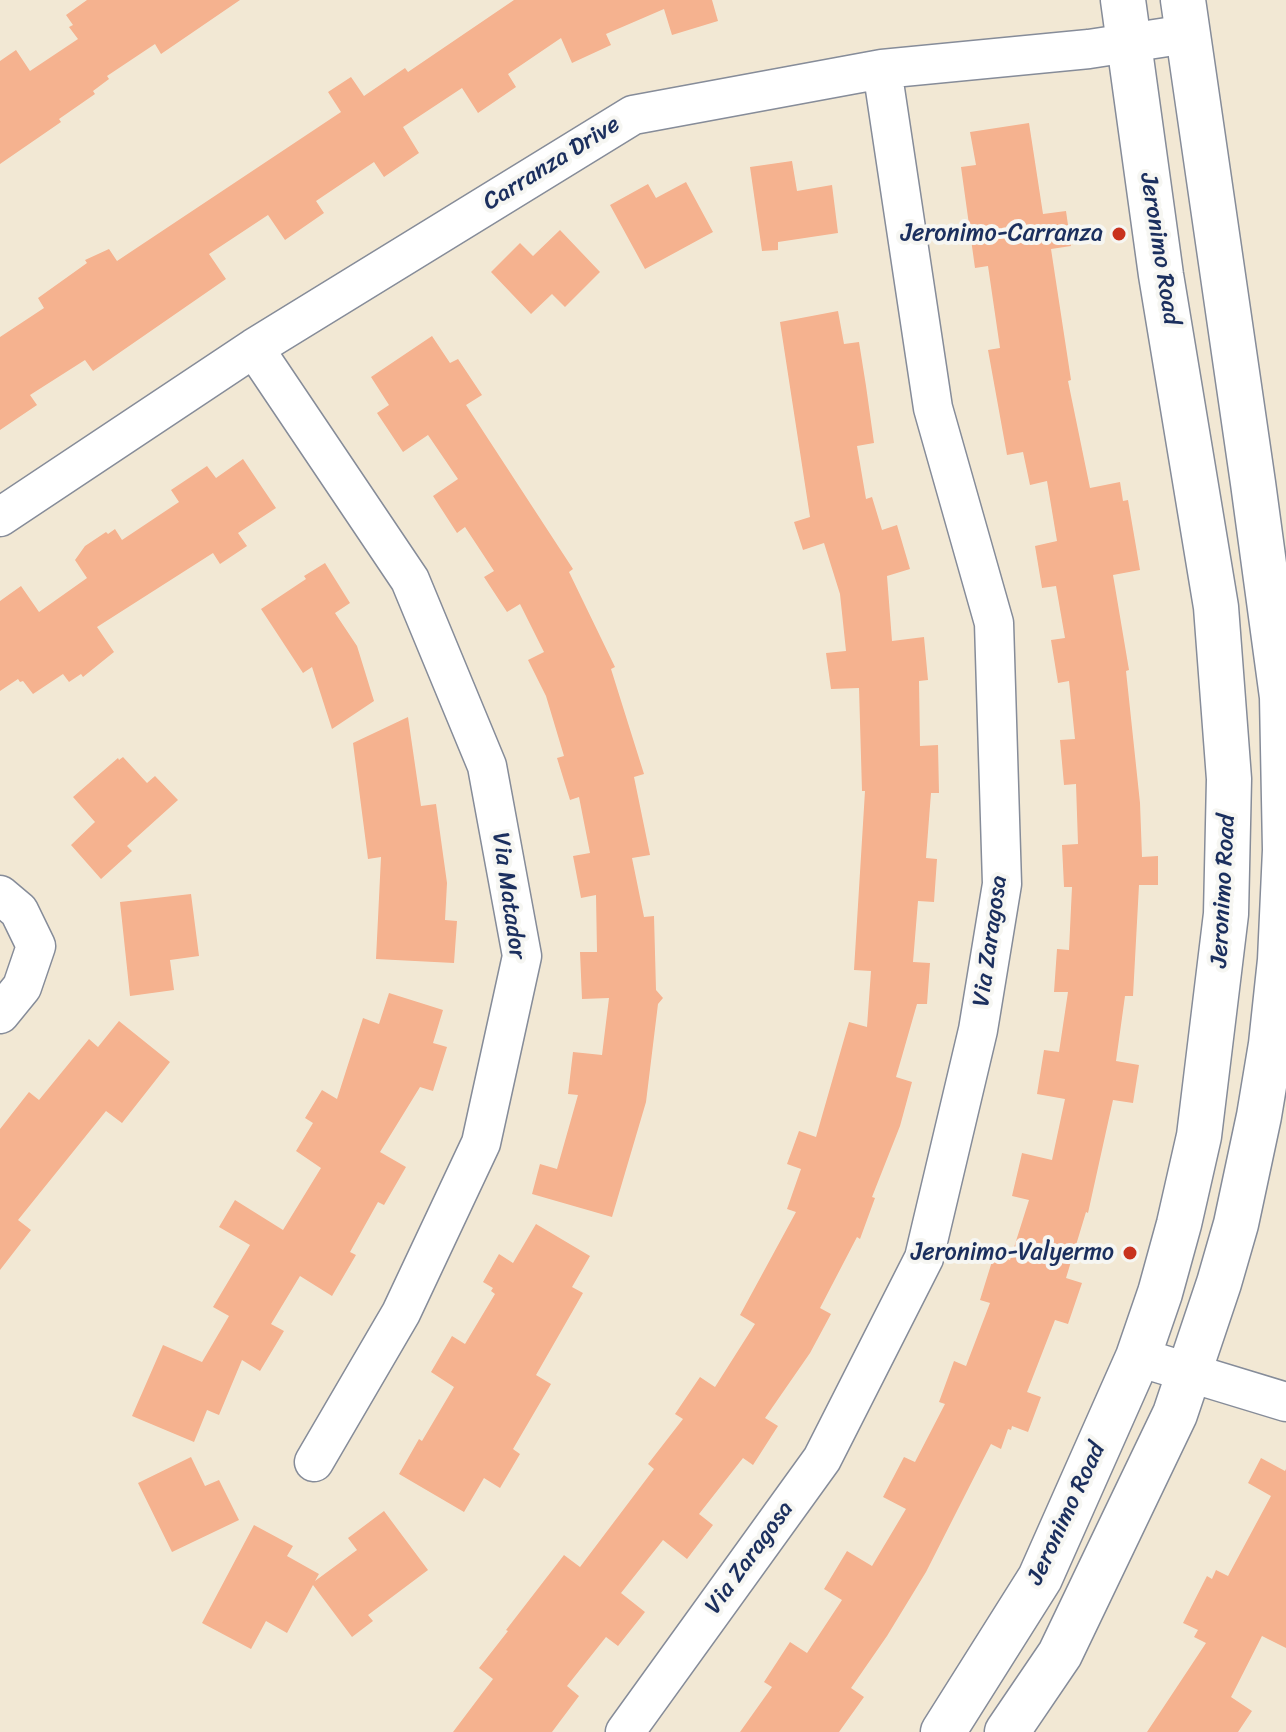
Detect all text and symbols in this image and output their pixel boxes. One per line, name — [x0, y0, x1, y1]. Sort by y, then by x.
street label: Carranza Drive — [478, 111, 626, 217]
street label: Jeronimo Road — [1133, 171, 1185, 327]
place label: Jeronimo-Carranza — [901, 220, 1103, 248]
marker: Jeronimo-Carranza — [1110, 225, 1128, 243]
street label: Jeronimo Road — [1206, 814, 1242, 968]
street label: Via Matador — [485, 831, 531, 961]
street label: Via Zaragosa — [968, 874, 1014, 1008]
place label: Jeronimo-Valyermo — [911, 1239, 1114, 1267]
marker: Jeronimo-Valyermo — [1121, 1244, 1139, 1262]
street label: Jeronimo Road — [1022, 1438, 1112, 1590]
street label: Via Zaragosa — [700, 1496, 800, 1620]

